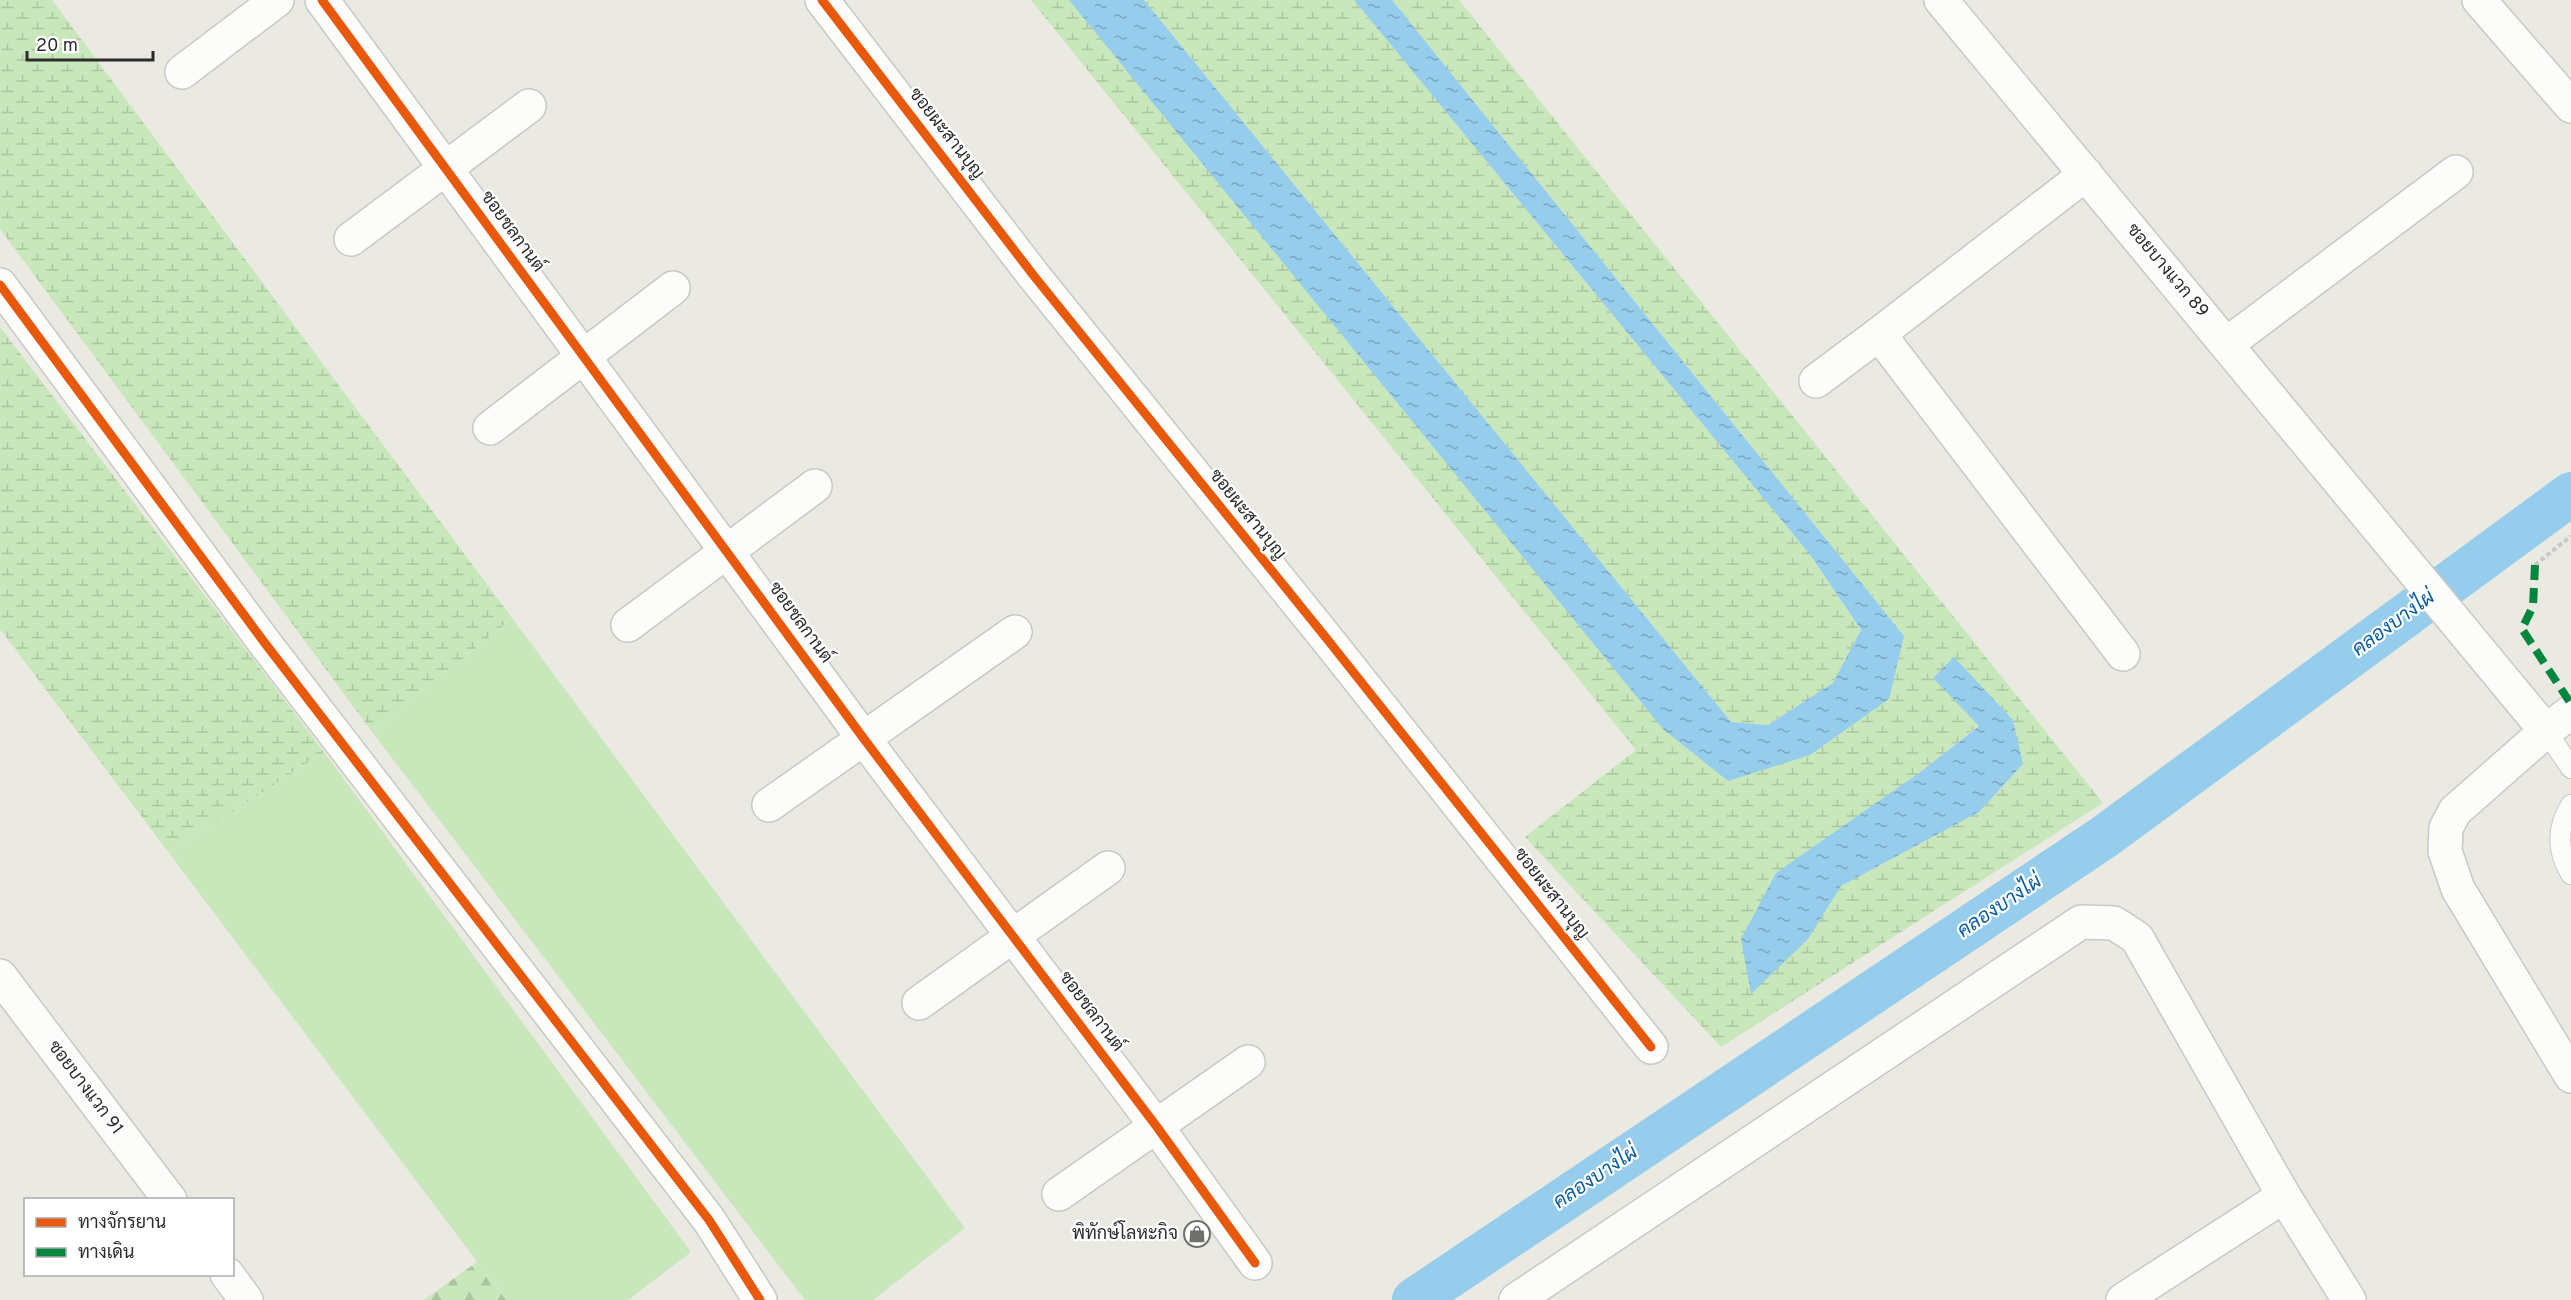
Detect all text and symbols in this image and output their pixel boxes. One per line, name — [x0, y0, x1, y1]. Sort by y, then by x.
scale bar — [27, 24, 153, 62]
text: 20 m — [36, 35, 78, 58]
street label: ซอยผะสานบุญ — [903, 84, 989, 184]
street label: ซอยชลกานต์ — [475, 185, 552, 277]
street label: ซอยบางแวก 89 — [2121, 219, 2213, 323]
street label: ซอยผะสานบุญ — [1203, 465, 1291, 565]
street label: ซอยชลกานต์ — [763, 576, 840, 668]
water label: คลองบางไผ่ — [2346, 583, 2441, 663]
street label: ซอยผะสานบุญ — [1508, 844, 1594, 944]
water label: คลองบางไผ่ — [1952, 867, 2048, 945]
street label: ซอยชลกานต์ — [1053, 965, 1131, 1057]
street label: ซอยบางแวก 91 — [42, 1036, 128, 1140]
water label: คลองบางไผ่ — [1548, 1138, 1644, 1216]
legend — [24, 1198, 234, 1276]
text: ทางจักรยาน — [78, 1211, 166, 1235]
shop icon: พิทักษ์โลหะกิจ — [1182, 1219, 1212, 1249]
place label: พิทักษ์โลหะกิจ — [1072, 1220, 1178, 1246]
text: ทางเดิน — [78, 1241, 134, 1265]

